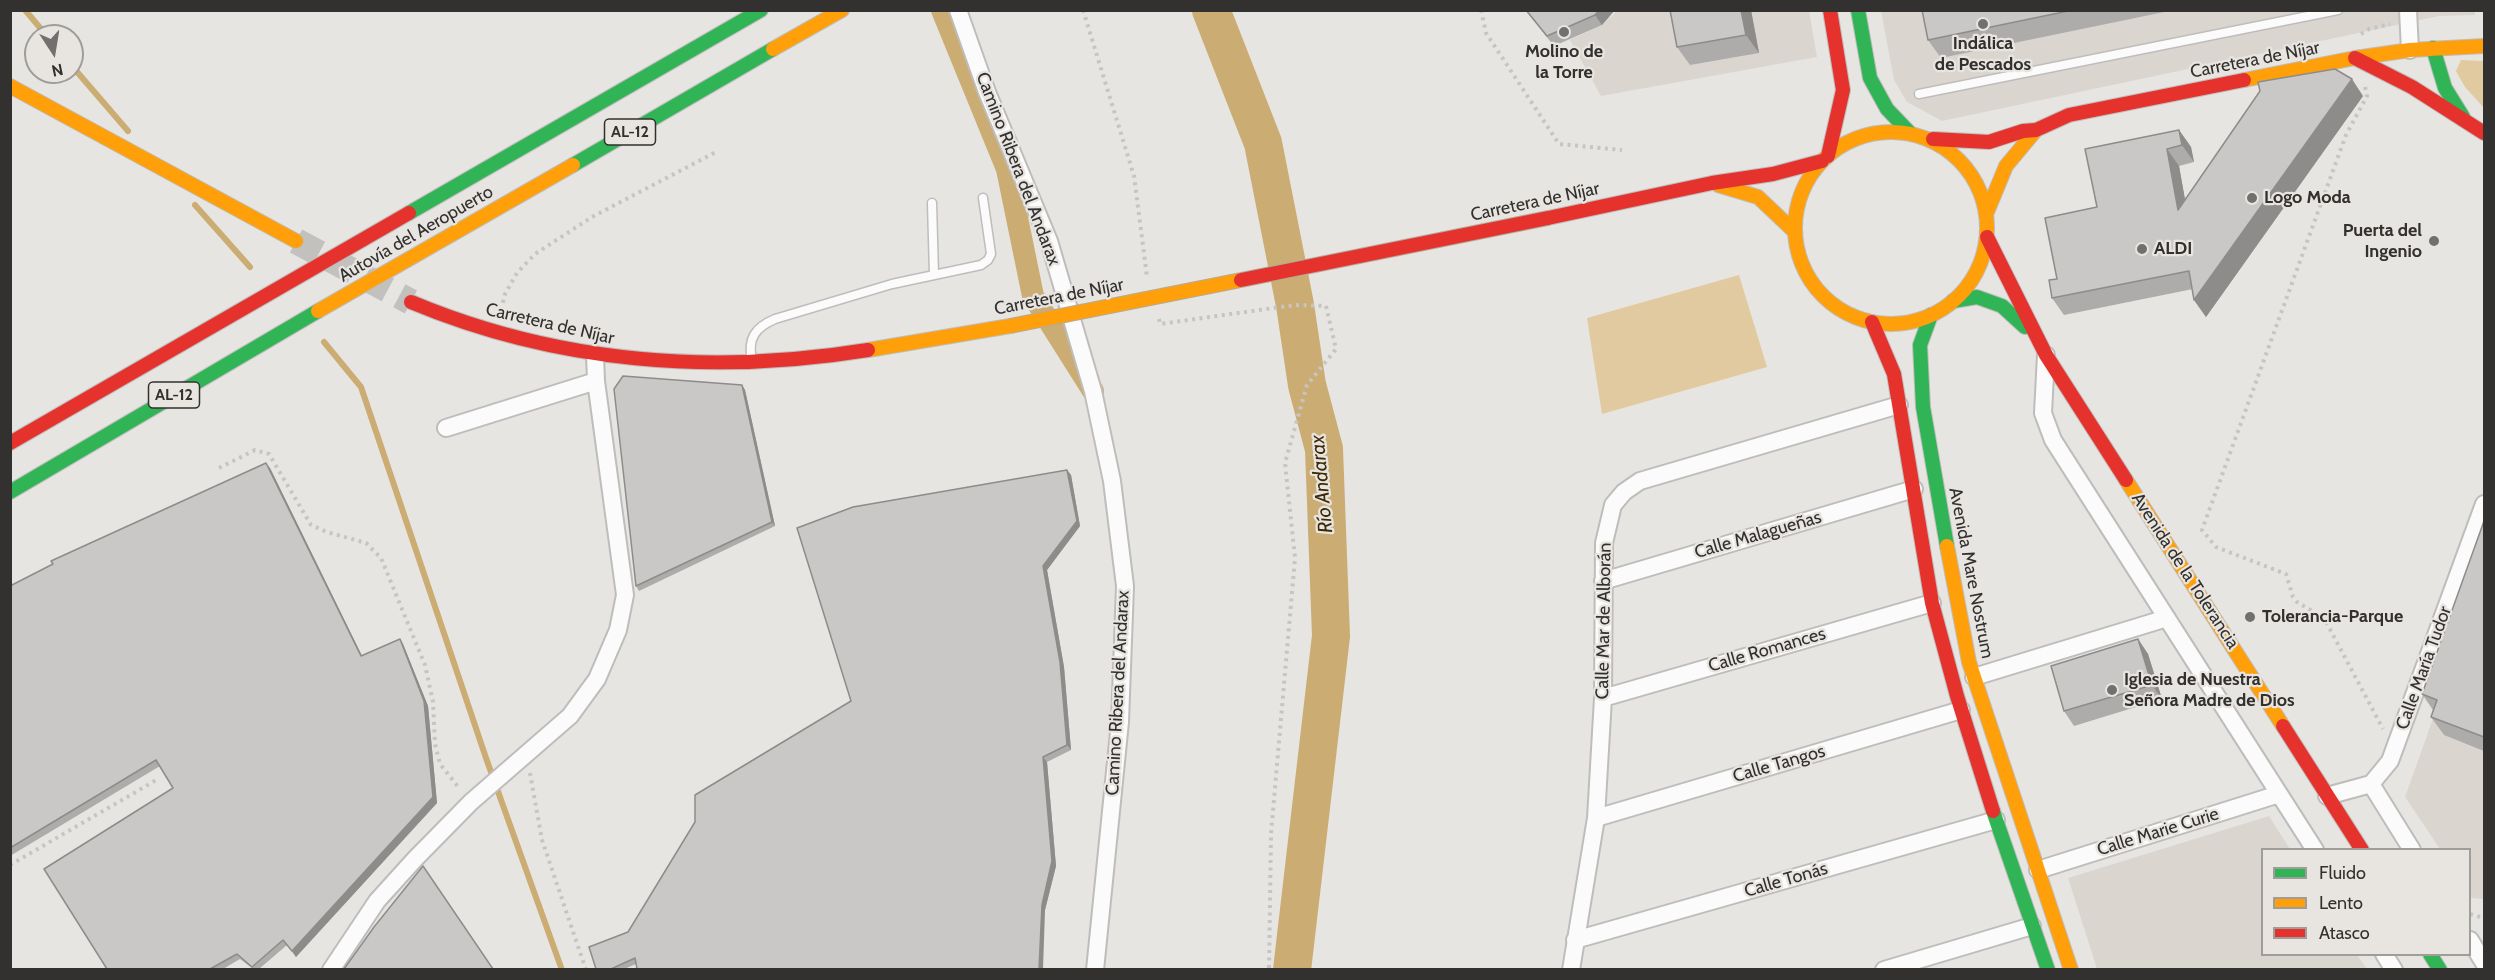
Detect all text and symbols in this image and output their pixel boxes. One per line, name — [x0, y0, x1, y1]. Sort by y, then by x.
marker: Indálica de Pescados — [1976, 17, 1990, 31]
north arrow — [24, 24, 84, 84]
marker: Molino de la Torre — [1557, 25, 1571, 39]
place label: Indálica de Pescados — [1935, 33, 2031, 76]
street label: Carretera de Níjar — [2189, 37, 2321, 83]
place label: Molino de la Torre — [1525, 41, 1603, 84]
text: N — [50, 60, 65, 81]
street label: Camino Ribera del Andarax — [971, 69, 1065, 269]
road number: AL-12 — [604, 119, 656, 145]
street label: Carretera de Níjar — [1469, 178, 1601, 226]
street label: Autovía del Aeropuerto — [335, 181, 497, 287]
place label: Logo Moda — [2264, 187, 2351, 209]
marker: Logo Moda — [2245, 191, 2259, 205]
place label: Puerta del Ingenio — [2343, 220, 2422, 262]
marker: Puerta del Ingenio — [2427, 234, 2441, 248]
place label: ALDI — [2154, 238, 2192, 260]
marker: ALDI — [2135, 242, 2149, 256]
street label: Carretera de Níjar — [993, 274, 1125, 320]
street label: Carretera de Níjar — [484, 299, 616, 349]
road number: AL-12 — [148, 382, 200, 408]
water label: Río Andarax — [1306, 434, 1338, 534]
street label: Avenida Mare Nostrum — [1944, 486, 1998, 660]
street label: Avenida de la Tolerancia — [2127, 489, 2243, 653]
street label: Calle Malagueñas — [1692, 507, 1824, 563]
street label: Calle Mar de Alborán — [1592, 542, 1616, 700]
street label: Camino Ribera del Andarax — [1102, 590, 1134, 796]
street label: Calle María Tudor — [2392, 603, 2456, 733]
place label: Tolerancia-Parque — [2262, 606, 2403, 628]
marker: Tolerancia-Parque — [2243, 610, 2257, 624]
street label: Calle Romances — [1706, 623, 1828, 677]
place label: Iglesia de Nuestra Señora Madre de Dios — [2124, 669, 2295, 712]
marker: Iglesia de Nuestra Señora Madre de Dios — [2105, 683, 2119, 697]
street label: Calle Tangos — [1730, 741, 1828, 787]
street label: Calle Marie Curie — [2094, 803, 2222, 861]
legend — [2261, 848, 2471, 956]
street label: Calle Tonás — [1742, 858, 1830, 902]
text: Fluido — [2319, 862, 2366, 884]
text: Lento — [2319, 892, 2363, 914]
text: Atasco — [2319, 922, 2370, 944]

